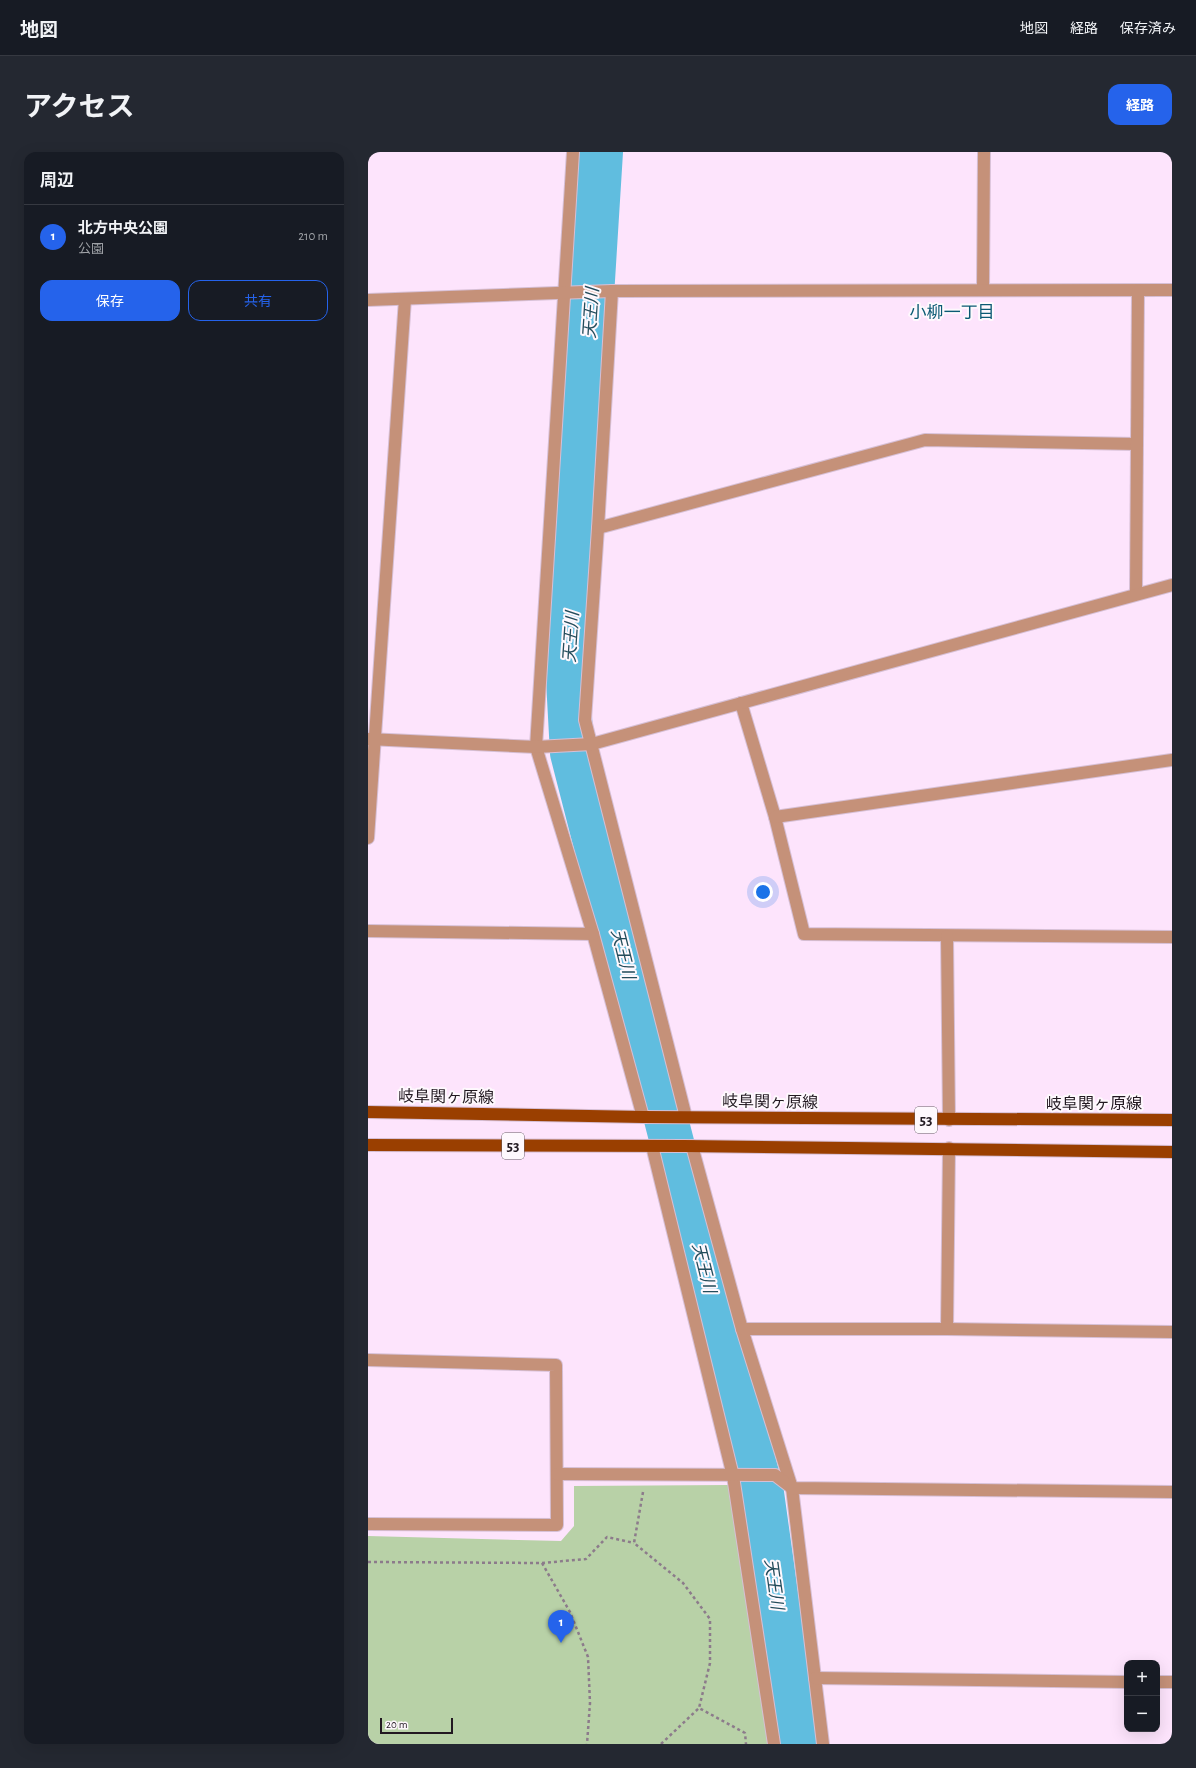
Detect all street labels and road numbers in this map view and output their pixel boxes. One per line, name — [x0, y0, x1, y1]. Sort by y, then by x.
street label: 岐阜関ヶ原線 — [398, 1087, 494, 1106]
street label: 岐阜関ヶ原線 — [722, 1092, 818, 1111]
street label: 岐阜関ヶ原線 — [1046, 1095, 1142, 1112]
road number: 53 — [915, 1107, 937, 1133]
road number: 53 — [502, 1133, 524, 1159]

